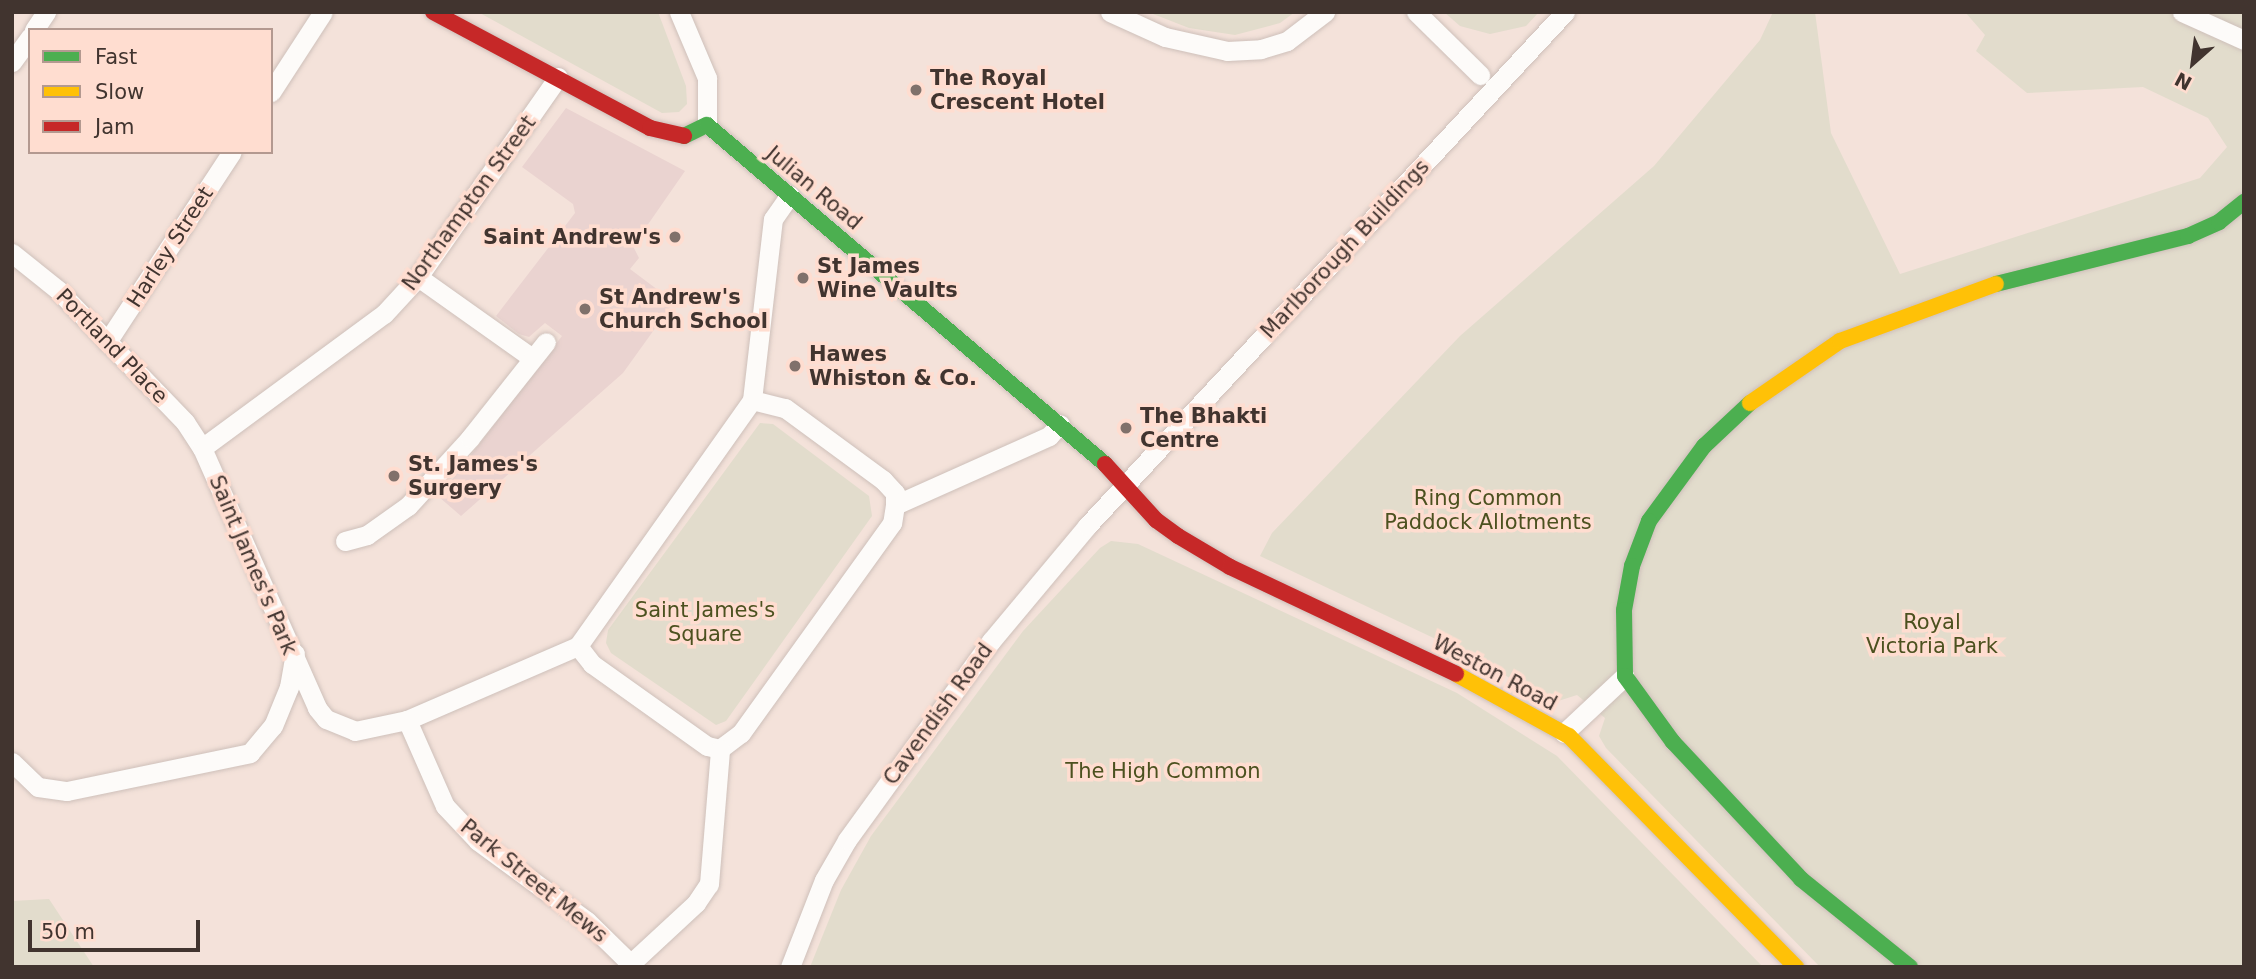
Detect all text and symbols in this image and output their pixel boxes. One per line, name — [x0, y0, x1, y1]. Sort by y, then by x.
legend — [28, 28, 273, 154]
north arrow — [2158, 28, 2228, 98]
text: Fast — [95, 45, 137, 69]
place label: The Royal Crescent Hotel — [930, 65, 1105, 115]
text: N — [2171, 68, 2195, 95]
text: Slow — [95, 80, 144, 104]
marker: The Royal Crescent Hotel — [908, 82, 924, 98]
street label: Northampton Street — [397, 111, 541, 295]
text: Jam — [95, 115, 135, 139]
street label: Julian Road — [761, 141, 867, 235]
street label: Marlborough Buildings — [1256, 154, 1434, 344]
street label: Harley Street — [122, 182, 218, 312]
place label: Saint Andrew's — [483, 224, 661, 250]
marker: Saint Andrew's — [667, 229, 683, 245]
place label: St James Wine Vaults — [817, 253, 958, 303]
marker: St James Wine Vaults — [795, 270, 811, 286]
street label: Portland Place — [51, 283, 173, 409]
place label: St Andrew's Church School — [599, 284, 768, 334]
marker: St Andrew's Church School — [577, 301, 593, 317]
place label: Hawes Whiston & Co. — [809, 341, 977, 391]
marker: Hawes Whiston & Co. — [787, 358, 803, 374]
place label: The Bhakti Centre — [1140, 403, 1267, 453]
marker: The Bhakti Centre — [1118, 420, 1134, 436]
place label: St. James's Surgery — [408, 451, 538, 501]
marker: St. James's Surgery — [386, 468, 402, 484]
street label: Saint James's Park — [204, 472, 302, 658]
park label: Ring Common Paddock Allotments — [1384, 485, 1592, 535]
park label: Saint James's Square — [635, 597, 775, 647]
park label: Royal Victoria Park — [1866, 609, 1998, 659]
street label: Weston Road — [1429, 630, 1561, 716]
street label: Cavendish Road — [878, 638, 998, 790]
park label: The High Common — [1065, 758, 1261, 784]
street label: Park Street Mews — [455, 814, 613, 948]
scale bar — [32, 906, 203, 950]
text: 50 m — [41, 920, 95, 944]

